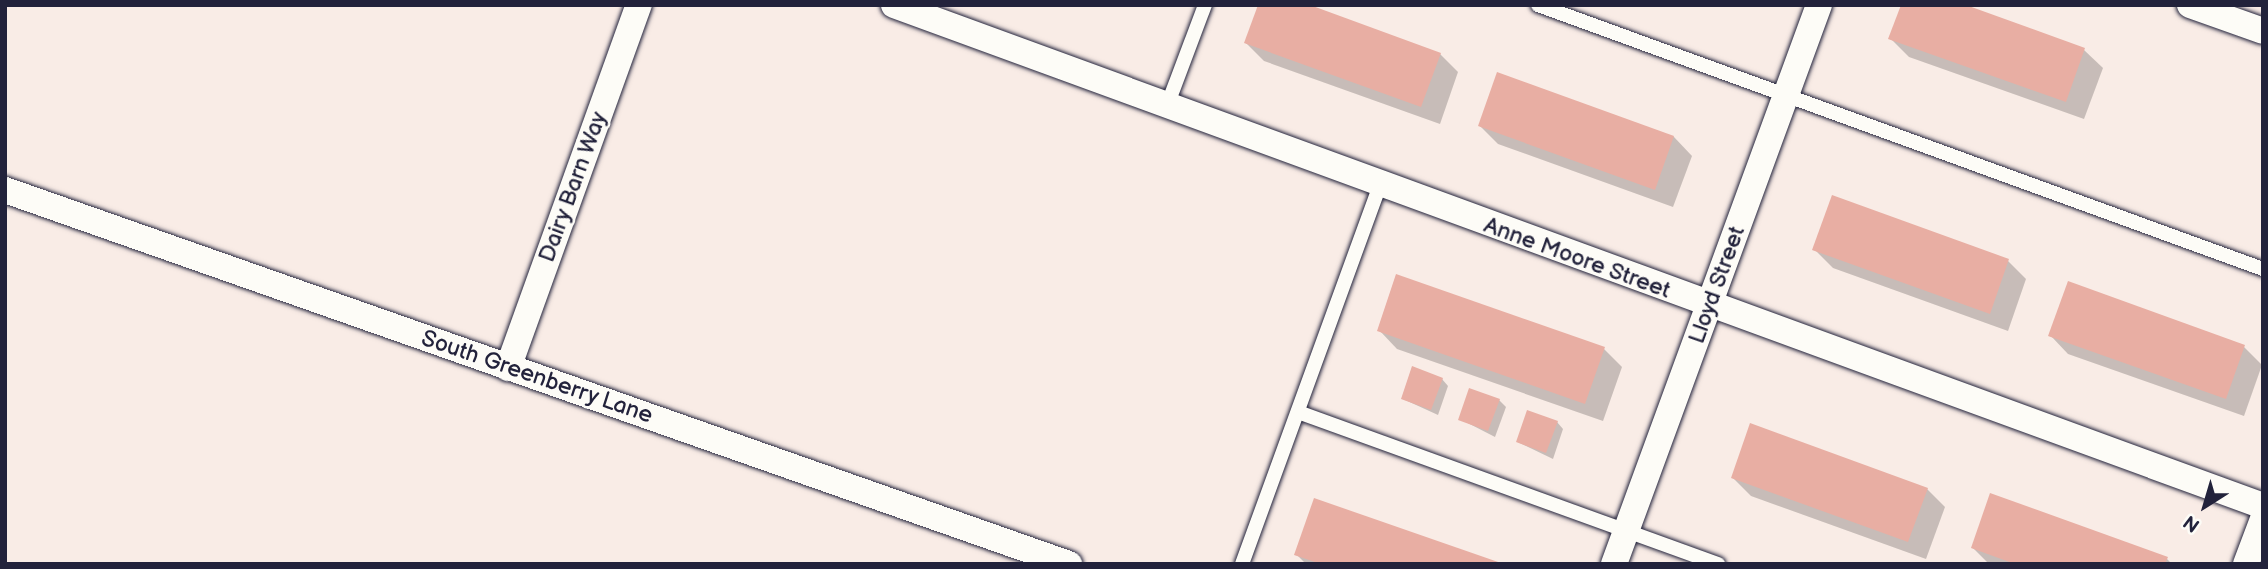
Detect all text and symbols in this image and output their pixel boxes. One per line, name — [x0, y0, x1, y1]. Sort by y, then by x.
street label: Dairy Barn Way — [533, 107, 613, 267]
street label: Anne Moore Street — [1480, 211, 1674, 305]
street label: Lloyd Street — [1683, 222, 1751, 348]
street label: South Greenberry Lane — [417, 324, 657, 430]
north arrow — [2170, 471, 2240, 541]
text: N — [2179, 510, 2205, 537]

